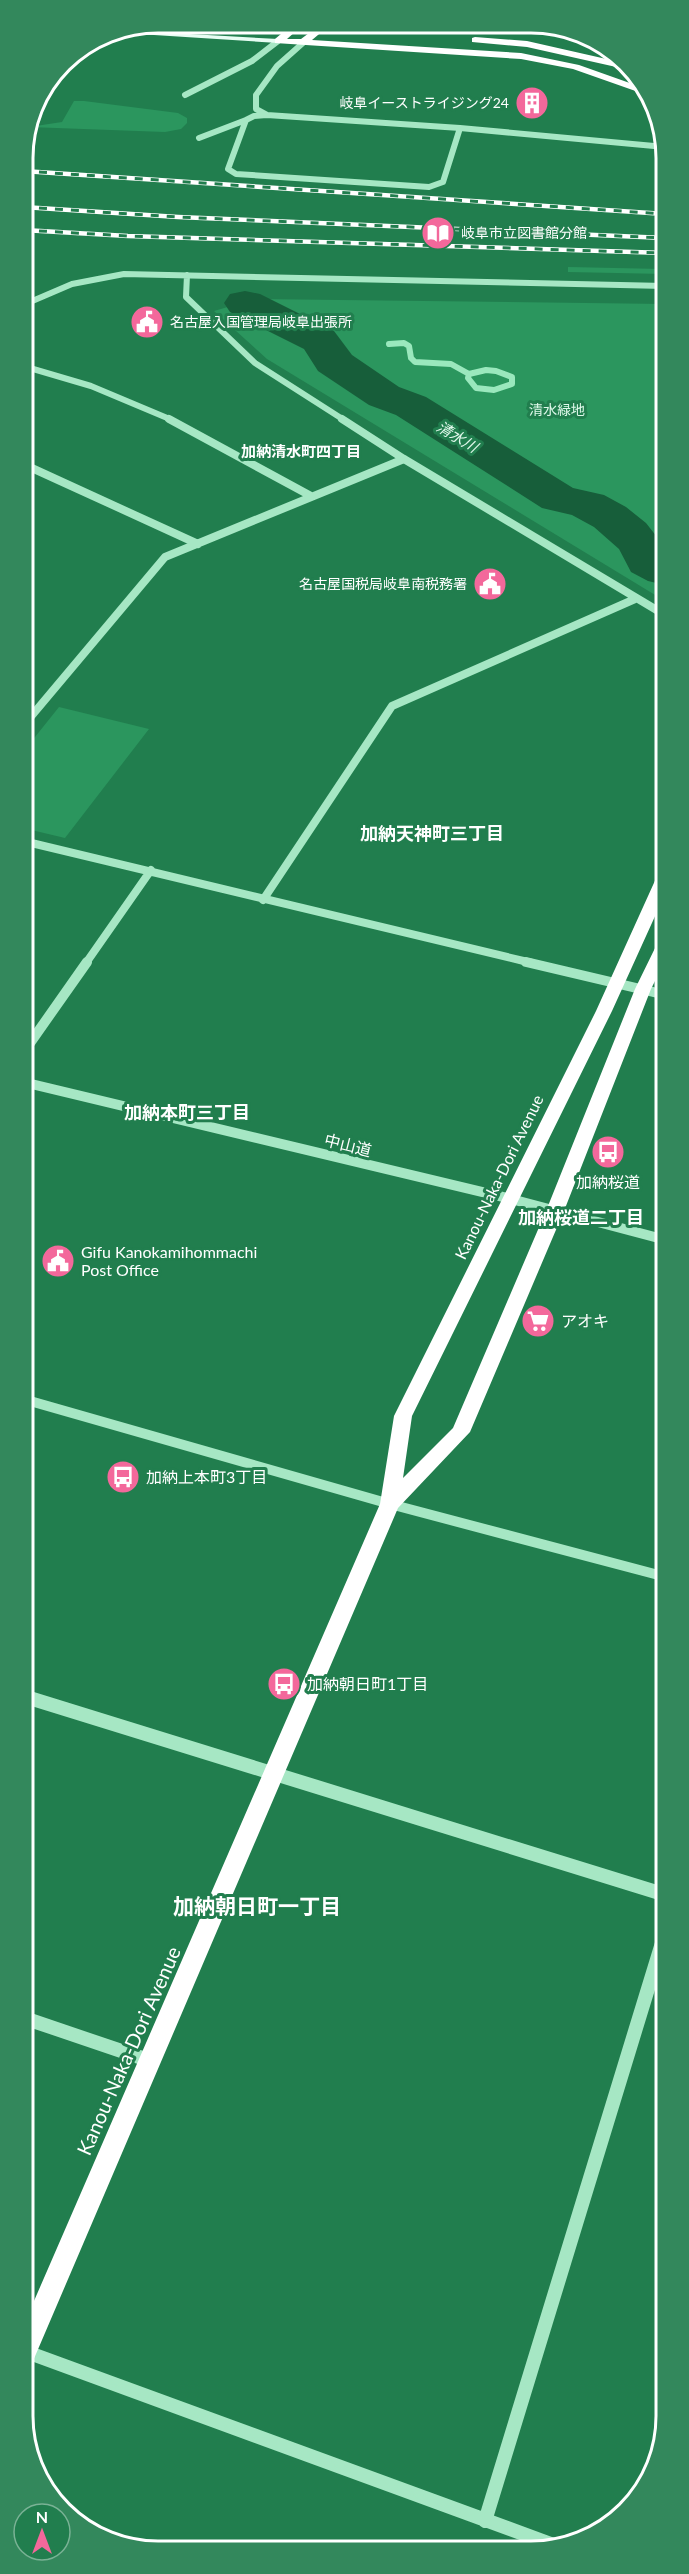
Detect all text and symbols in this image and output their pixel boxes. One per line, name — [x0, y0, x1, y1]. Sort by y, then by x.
building icon: 岐阜イーストライジング24 — [514, 85, 550, 121]
place label: 岐阜イーストライジング24 — [339, 94, 509, 111]
library icon: 岐阜市立図書館分館 — [420, 215, 456, 251]
place label: 岐阜市立図書館分館 — [461, 224, 587, 241]
public building icon: 名古屋入国管理局岐阜出張所 — [129, 304, 165, 340]
place label: 名古屋入国管理局岐阜出張所 — [170, 313, 352, 330]
park label: 清水緑地 — [529, 401, 585, 418]
water label: 清水川 — [434, 417, 483, 456]
district label: 加納清水町四丁目 — [241, 442, 361, 460]
public building icon: 名古屋国税局岐阜南税務署 — [472, 566, 508, 602]
place label: 名古屋国税局岐阜南税務署 — [299, 575, 467, 592]
district label: 加納天神町三丁目 — [360, 822, 504, 844]
street label: Kanou-Naka-Dori Avenue — [450, 1091, 547, 1262]
district label: 加納本町三丁目 — [124, 1101, 250, 1123]
street label: 中山道 — [323, 1129, 374, 1160]
bus stop icon: 加納桜道 — [590, 1134, 626, 1170]
place label: 加納桜道 — [576, 1172, 640, 1191]
district label: 加納桜道二丁目 — [518, 1206, 644, 1228]
place label: Gifu Kanokamihommachi Post Office — [81, 1242, 257, 1279]
public building icon: Gifu Kanokamihommachi Post Office — [40, 1243, 76, 1279]
supermarket icon: アオキ — [520, 1303, 556, 1339]
place label: アオキ — [561, 1311, 609, 1330]
bus stop icon: 加納上本町3丁目 — [105, 1459, 141, 1495]
place label: 加納上本町3丁目 — [146, 1467, 267, 1486]
bus stop icon: 加納朝日町1丁目 — [266, 1666, 302, 1702]
place label: 加納朝日町1丁目 — [307, 1674, 428, 1693]
district label: 加納朝日町一丁目 — [173, 1893, 341, 1918]
street label: Kanou-Naka-Dori Avenue — [71, 1943, 185, 2159]
north arrow — [12, 2502, 72, 2562]
text: N — [36, 2507, 48, 2526]

